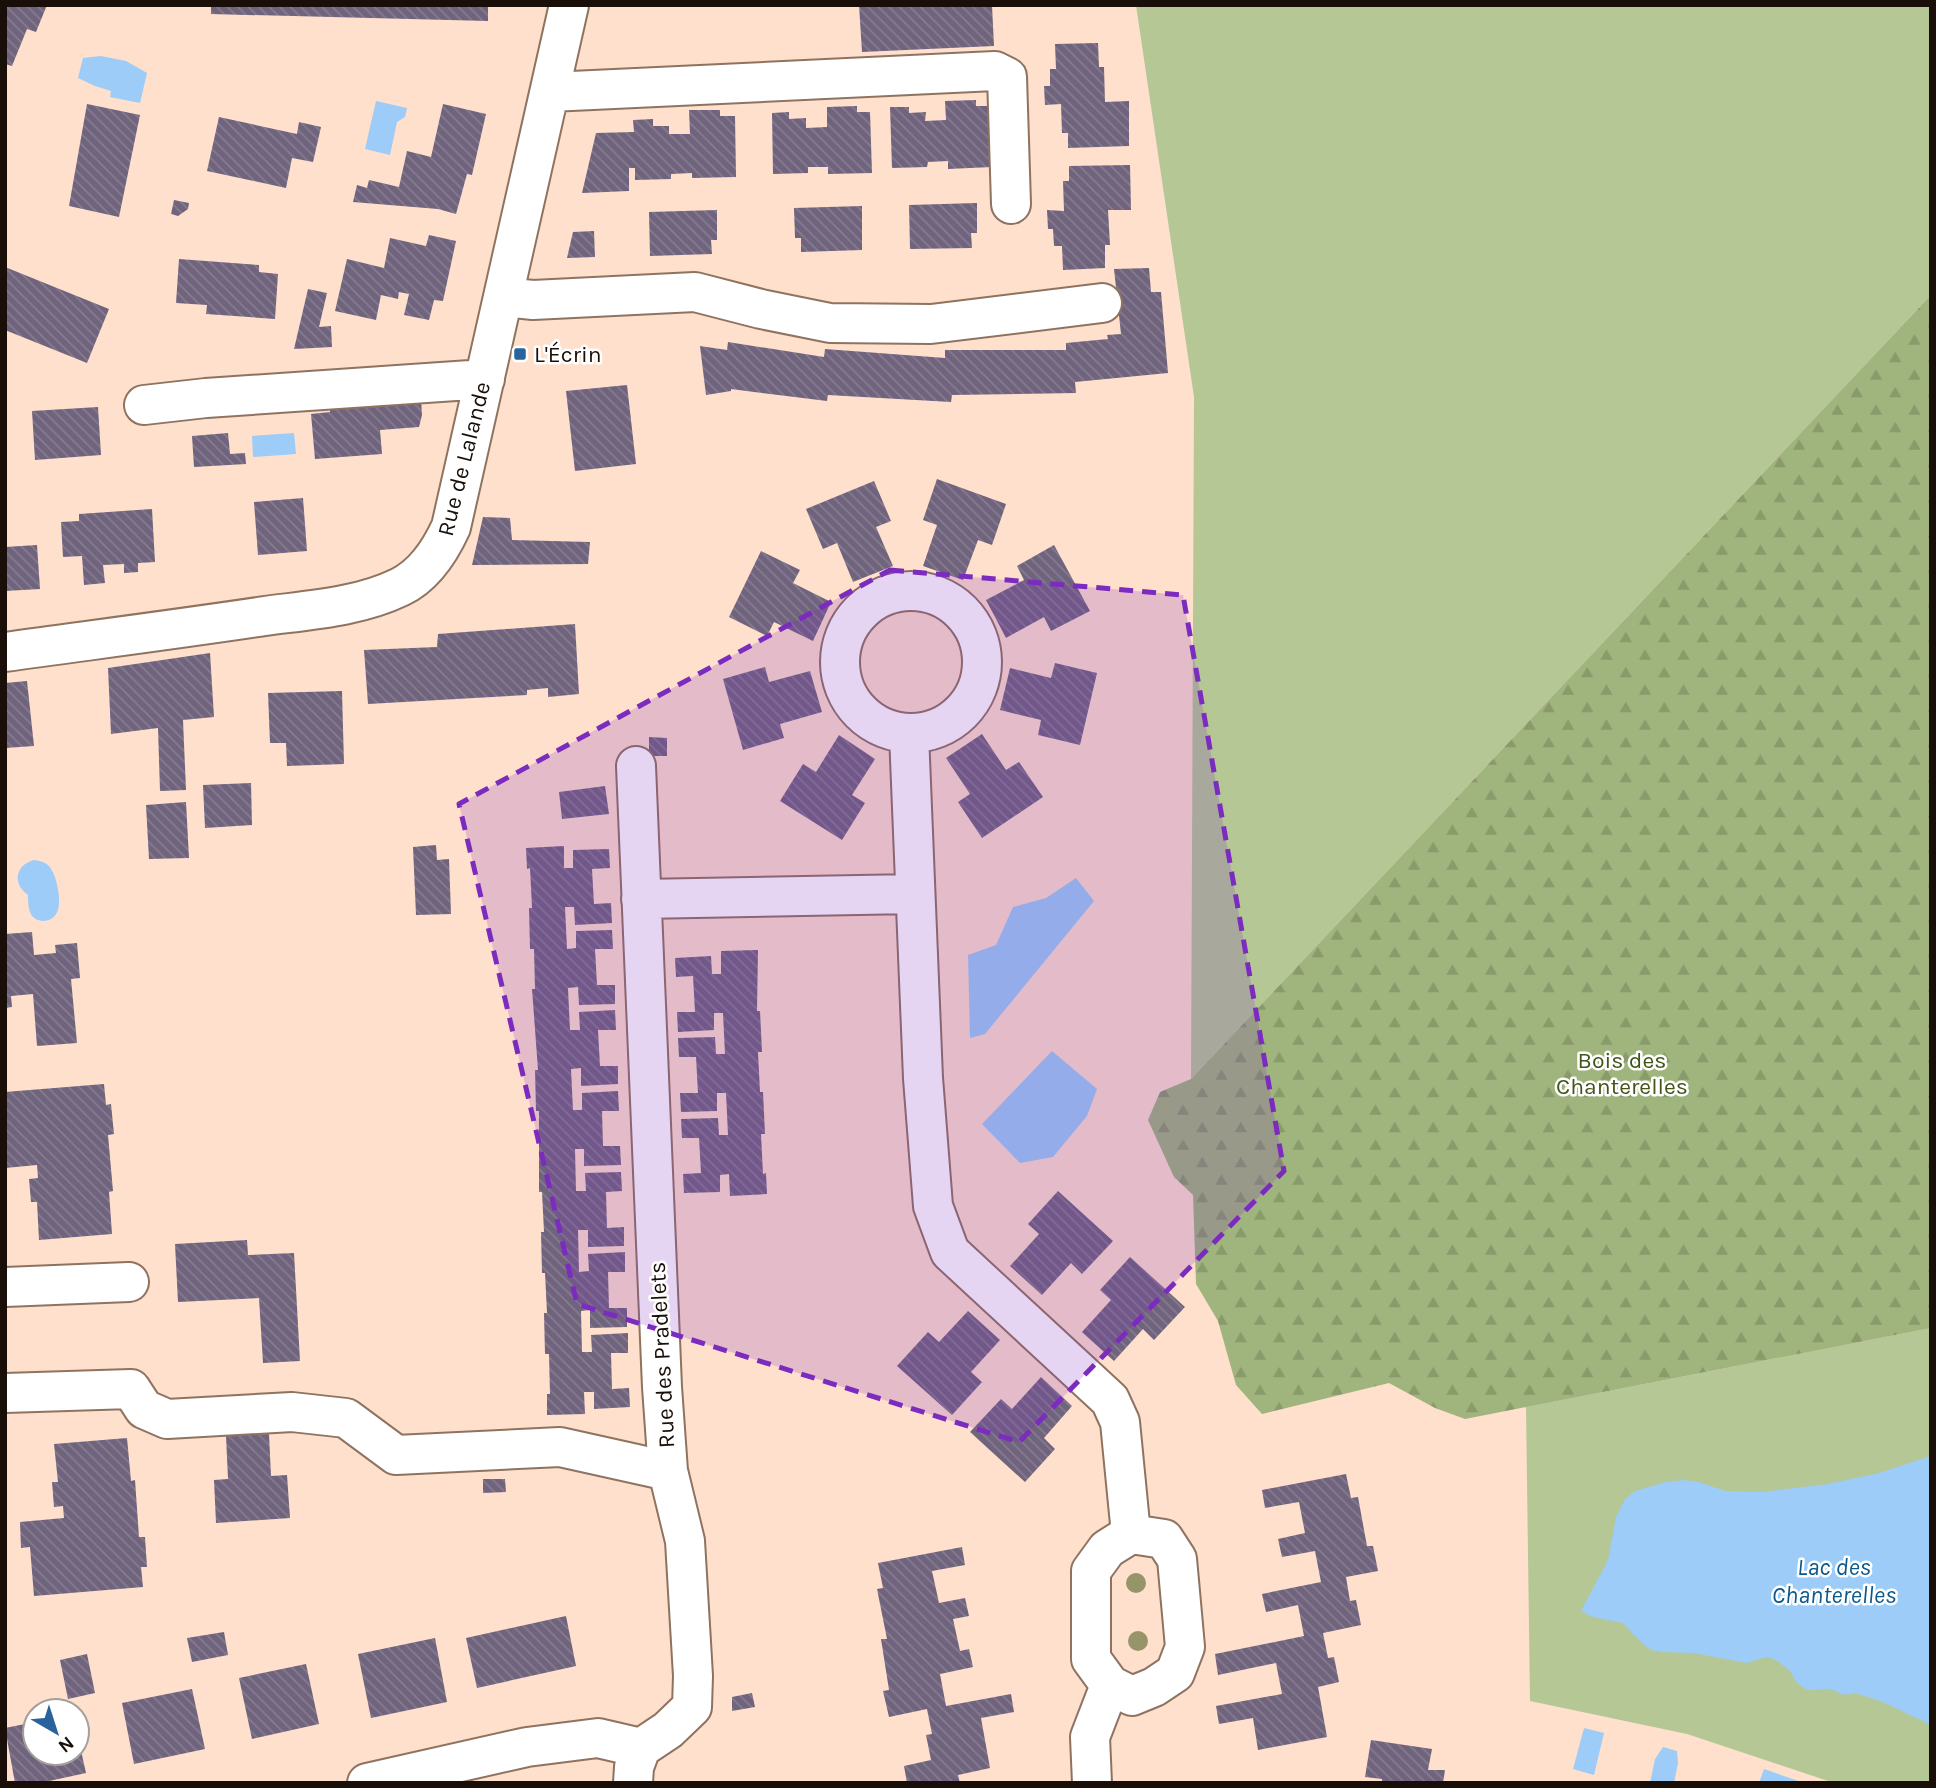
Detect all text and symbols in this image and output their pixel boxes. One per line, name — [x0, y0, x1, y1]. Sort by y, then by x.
place label: L'Écrin — [534, 341, 602, 368]
marker: L'Écrin — [512, 346, 528, 362]
street label: Rue de Lalande — [432, 379, 496, 539]
park label: Bois des Chanterelles — [1556, 1047, 1688, 1100]
street label: Rue des Pradelets — [644, 1261, 680, 1449]
water label: Lac des Chanterelles — [1772, 1553, 1896, 1609]
north arrow — [21, 1697, 91, 1767]
text: N — [54, 1732, 78, 1757]

